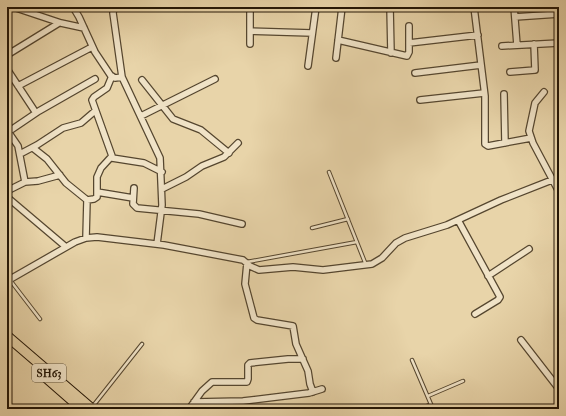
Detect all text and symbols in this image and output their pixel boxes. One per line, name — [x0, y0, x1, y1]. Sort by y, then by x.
road number: SH63 — [32, 364, 66, 382]

